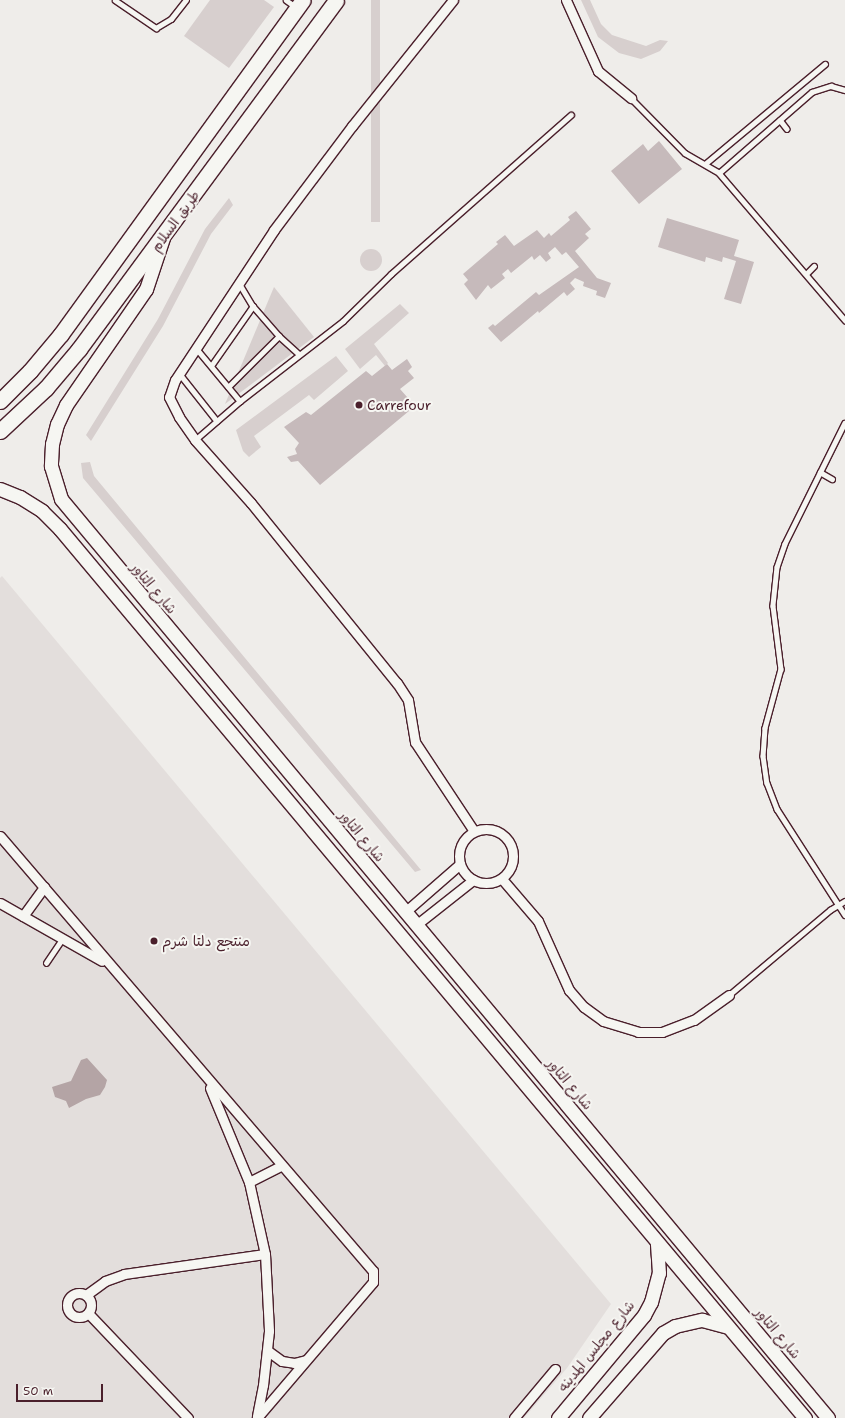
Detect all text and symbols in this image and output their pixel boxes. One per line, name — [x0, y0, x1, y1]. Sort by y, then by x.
street label: طريق السلام — [147, 187, 203, 255]
place label: Carrefour — [367, 397, 431, 413]
marker: Carrefour — [354, 400, 364, 410]
street label: شارع التاور — [128, 559, 180, 617]
street label: شارع التاور — [336, 807, 388, 865]
place label: منتجع دلتا شرم — [162, 933, 250, 949]
marker: منتجع دلتا شرم — [149, 936, 159, 946]
street label: شارع التاور — [544, 1055, 596, 1113]
street label: شارع مجلس المدينه — [554, 1297, 638, 1395]
street label: شارع التاور — [752, 1304, 804, 1362]
scale bar — [18, 1376, 105, 1402]
text: 50 m — [23, 1383, 53, 1399]

